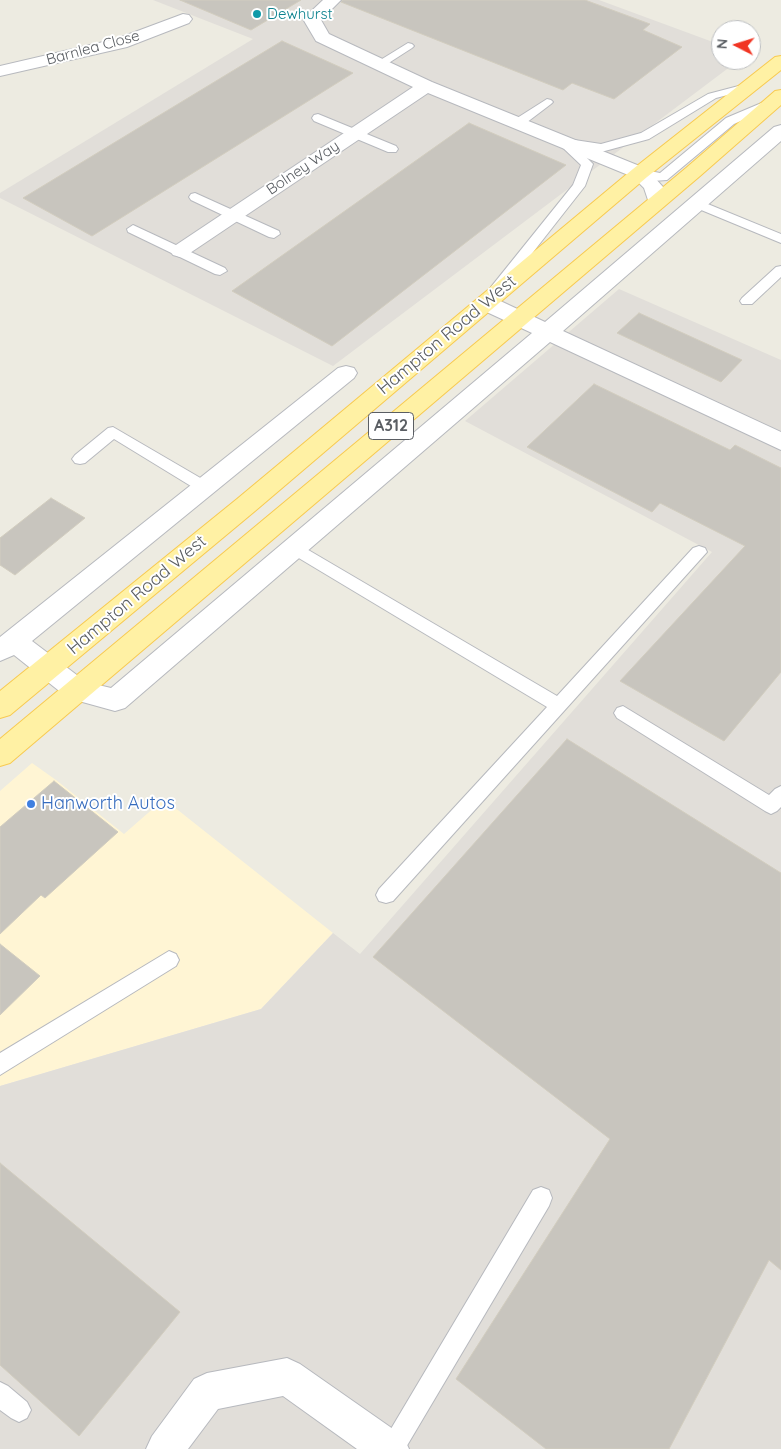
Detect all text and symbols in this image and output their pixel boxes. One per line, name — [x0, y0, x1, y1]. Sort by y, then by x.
place label: Dewhurst — [267, 5, 333, 23]
marker: Dewhurst — [251, 8, 263, 20]
north arrow — [711, 20, 761, 70]
street label: Barnlea Close — [44, 27, 142, 69]
text: N — [713, 38, 731, 50]
street label: Bolney Way — [263, 137, 343, 199]
street label: Hampton Road West — [373, 271, 521, 399]
road number: A312 — [368, 412, 414, 440]
street label: Hampton Road West — [63, 531, 211, 659]
place label: Hanworth Autos — [41, 793, 175, 815]
marker: Hanworth Autos — [25, 798, 37, 810]

